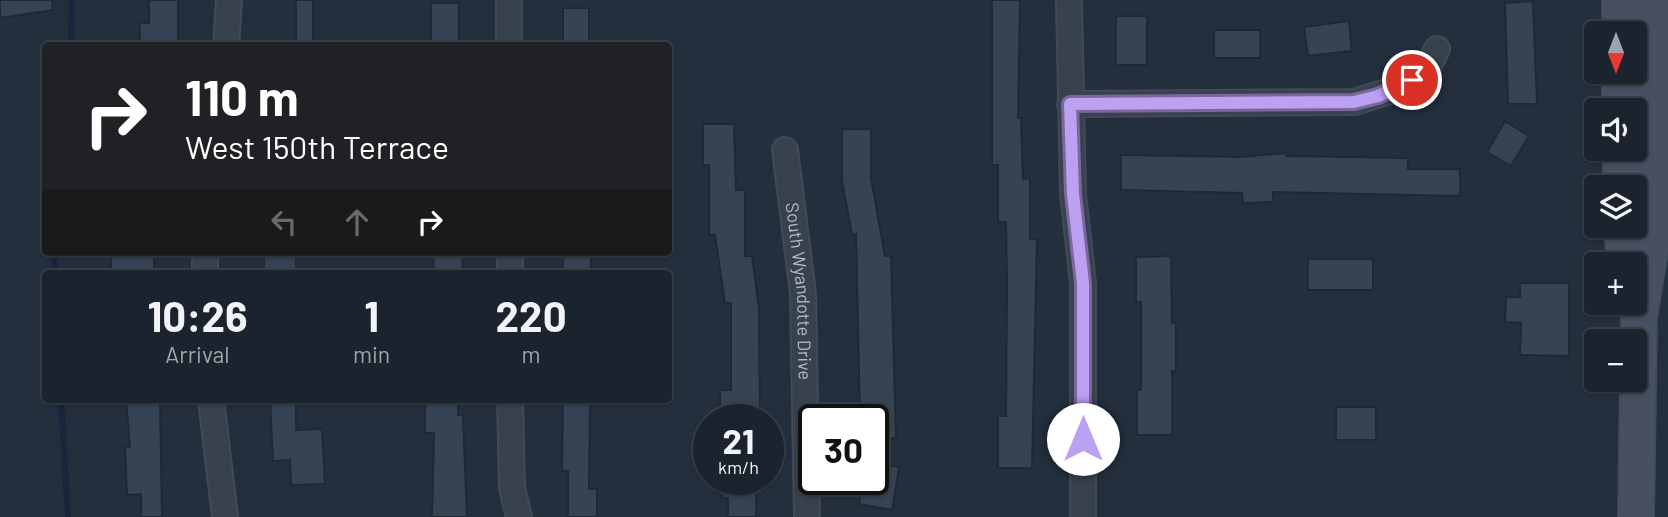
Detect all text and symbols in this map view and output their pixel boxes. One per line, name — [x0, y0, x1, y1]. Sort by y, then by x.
north arrow — [1584, 21, 1647, 84]
map controls — [1584, 21, 1647, 392]
pin — [1382, 50, 1442, 110]
icon: arrive — [1393, 61, 1431, 99]
text: 110 m — [185, 67, 299, 126]
icon: right — [70, 70, 161, 161]
button: sound — [1584, 98, 1647, 161]
text: West 150th Terrace — [185, 127, 449, 165]
button: layers — [1584, 175, 1647, 238]
street label: South Wyandotte Drive — [782, 201, 817, 380]
icon: left — [265, 203, 303, 241]
icon: ahead — [338, 203, 376, 241]
icon: right — [411, 203, 449, 241]
button: + — [1584, 252, 1647, 315]
text: 10:26 — [147, 290, 248, 340]
text: 1 — [364, 290, 379, 340]
text: 220 — [496, 290, 567, 340]
button: − — [1584, 329, 1647, 392]
text: Arrival — [165, 340, 230, 368]
text: min — [353, 340, 390, 368]
text: m — [522, 340, 541, 368]
position arrow — [1046, 402, 1120, 476]
speed limit sign: 30 — [798, 404, 889, 495]
text: 21 — [723, 419, 754, 461]
text: km/h — [718, 456, 759, 478]

